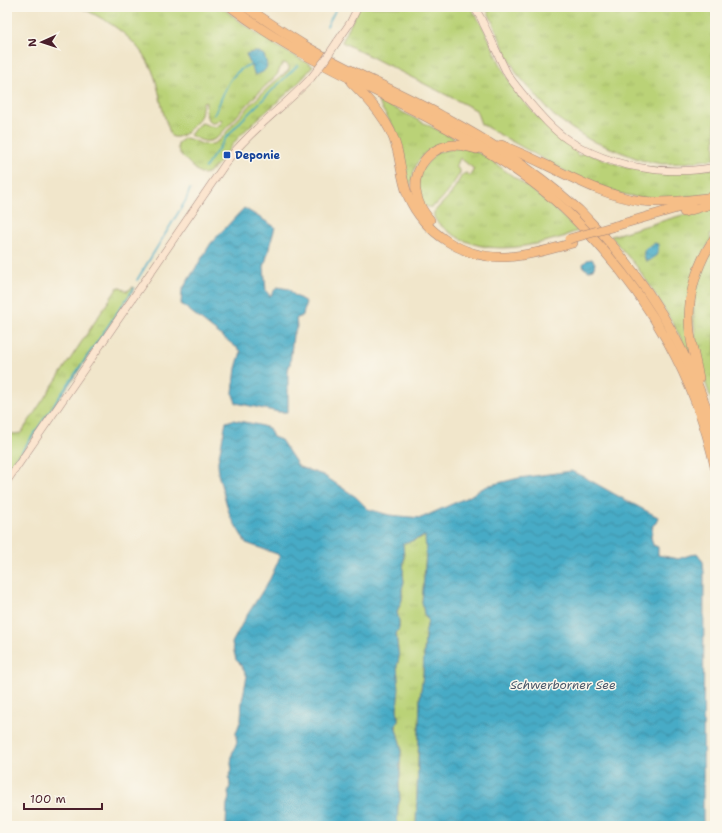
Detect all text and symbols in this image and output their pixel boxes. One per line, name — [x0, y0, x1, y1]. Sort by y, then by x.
north arrow — [22, 22, 62, 62]
text: N — [25, 37, 40, 47]
place label: Deponie — [235, 148, 281, 163]
marker: Deponie — [222, 150, 232, 160]
water label: Schwerborner See — [510, 677, 616, 693]
scale bar — [24, 785, 102, 811]
text: 100 m — [30, 791, 66, 807]

